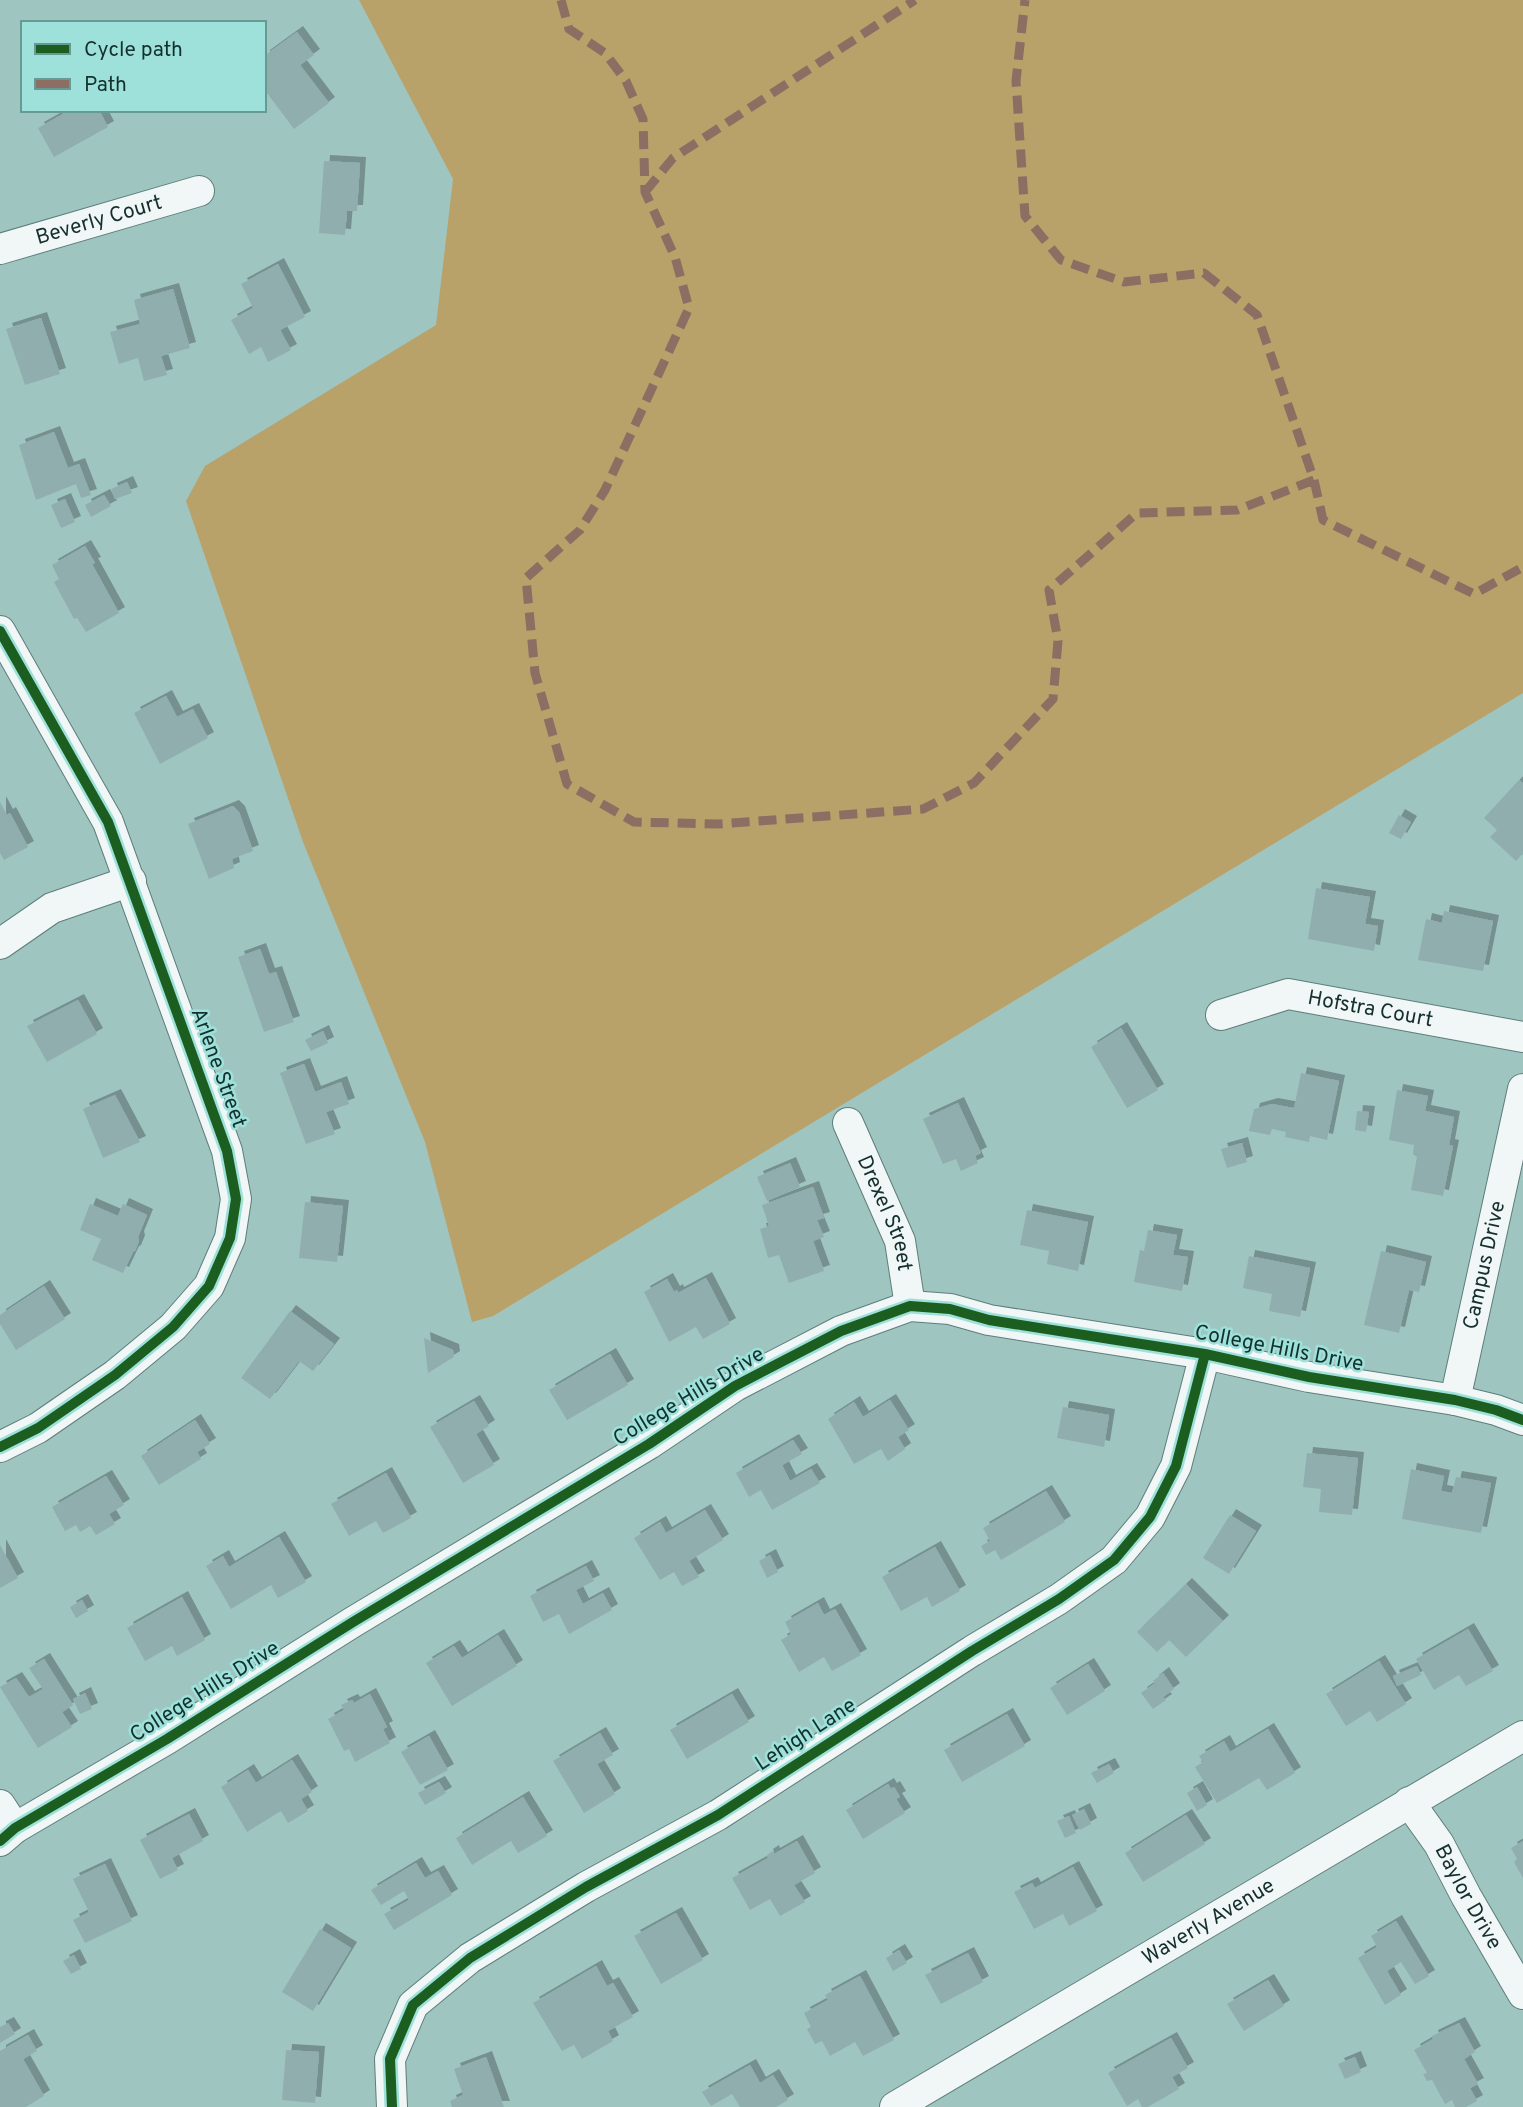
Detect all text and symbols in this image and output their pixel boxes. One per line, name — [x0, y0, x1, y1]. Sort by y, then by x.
legend — [21, 21, 266, 112]
text: Cycle path — [84, 37, 183, 64]
text: Path — [84, 72, 127, 99]
street label: Beverly Court — [32, 189, 165, 251]
street label: Hofstra Court — [1305, 984, 1435, 1034]
street label: Arlene Street — [184, 1004, 252, 1132]
street label: Drexel Street — [850, 1151, 918, 1273]
street label: Campus Drive — [1457, 1198, 1512, 1332]
street label: College Hills Drive — [1192, 1319, 1366, 1379]
street label: College Hills Drive — [608, 1341, 770, 1453]
street label: College Hills Drive — [125, 1635, 285, 1749]
street label: Lehigh Lane — [750, 1692, 862, 1778]
street label: Baylor Drive — [1428, 1840, 1508, 1955]
street label: Waverly Avenue — [1137, 1872, 1280, 1971]

